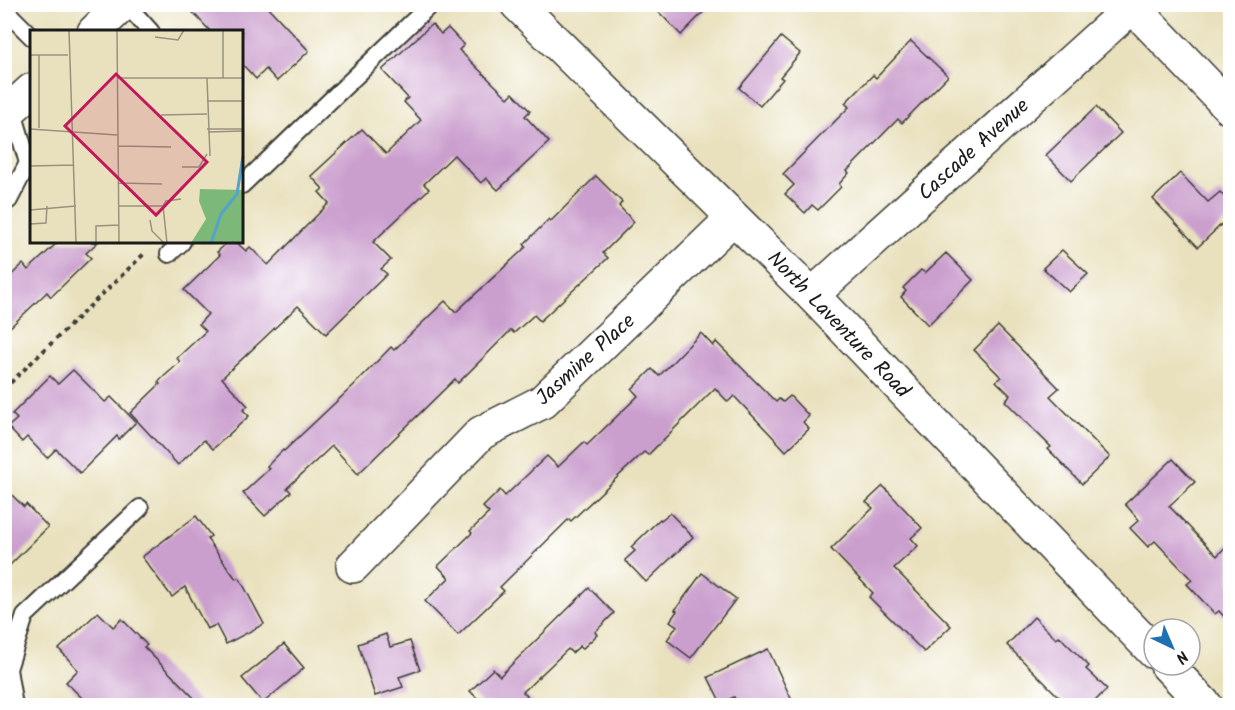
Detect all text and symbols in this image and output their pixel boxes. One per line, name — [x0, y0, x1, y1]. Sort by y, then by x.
inset map — [30, 30, 243, 243]
street label: Cascade Avenue — [911, 90, 1038, 209]
street label: North Laventure Road — [759, 244, 918, 407]
street label: Jasmine Place — [529, 306, 644, 414]
north arrow — [1142, 617, 1202, 677]
text: N — [1169, 644, 1194, 669]

